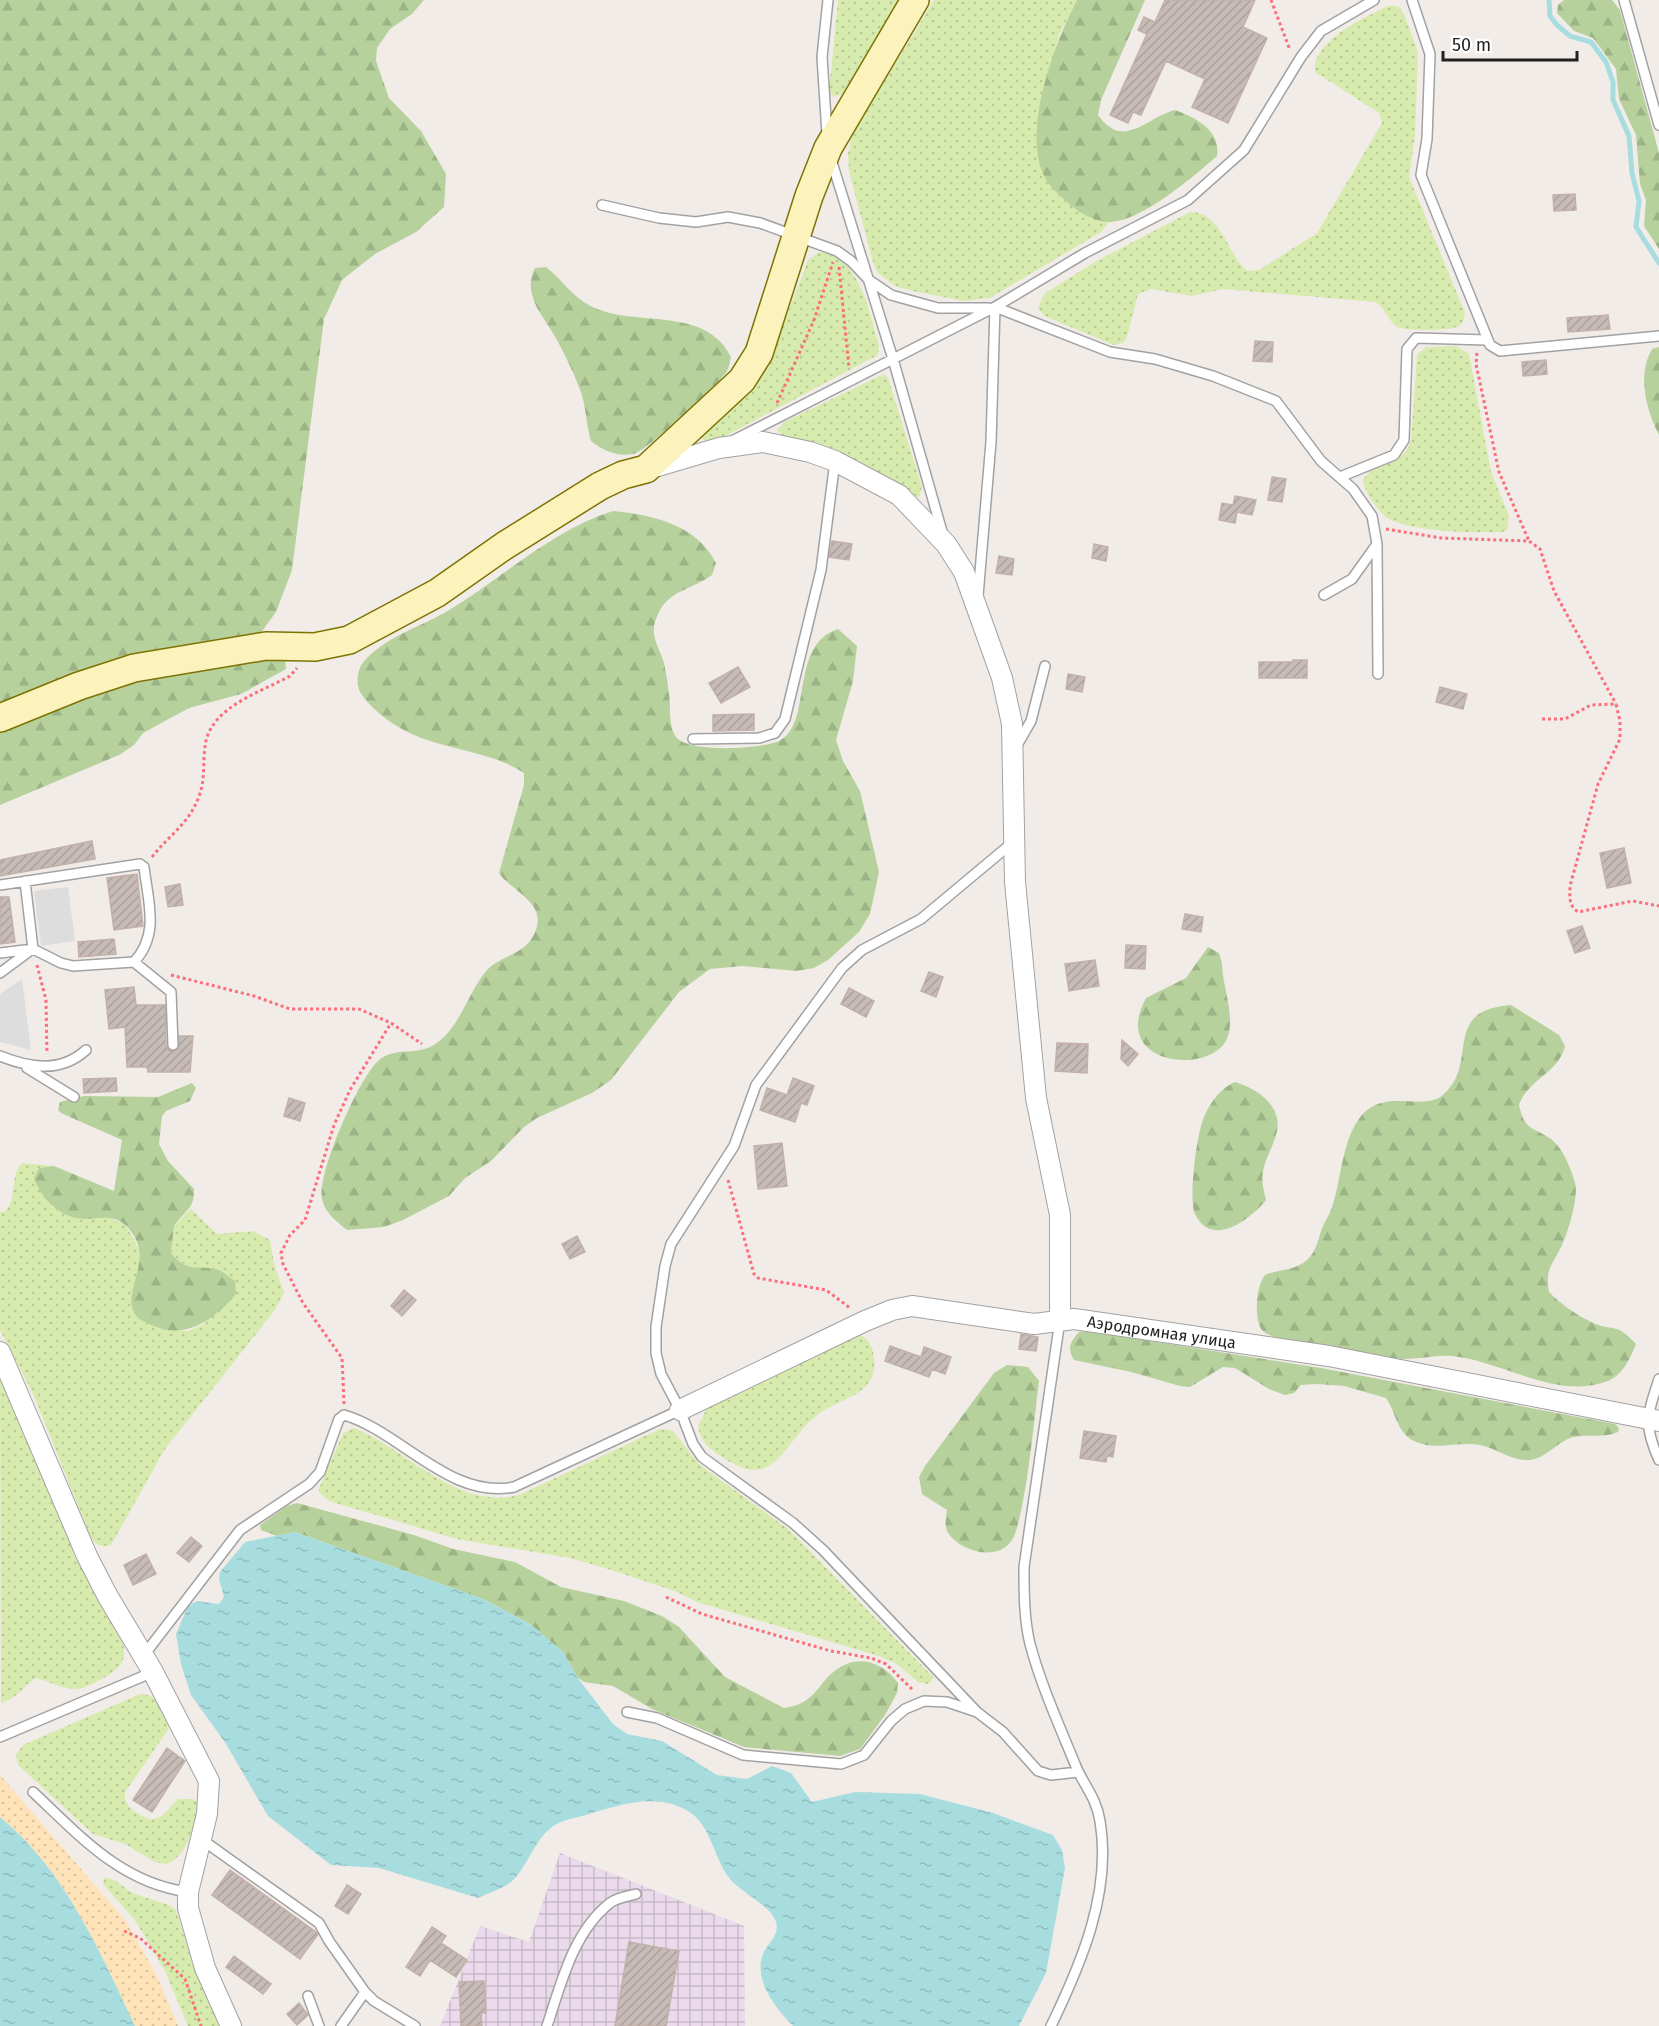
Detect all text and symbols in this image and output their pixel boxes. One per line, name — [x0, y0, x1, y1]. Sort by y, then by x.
scale bar — [1443, 24, 1576, 62]
text: 50 m — [1452, 34, 1491, 56]
street label: Аэродромная улица — [1086, 1312, 1237, 1352]

